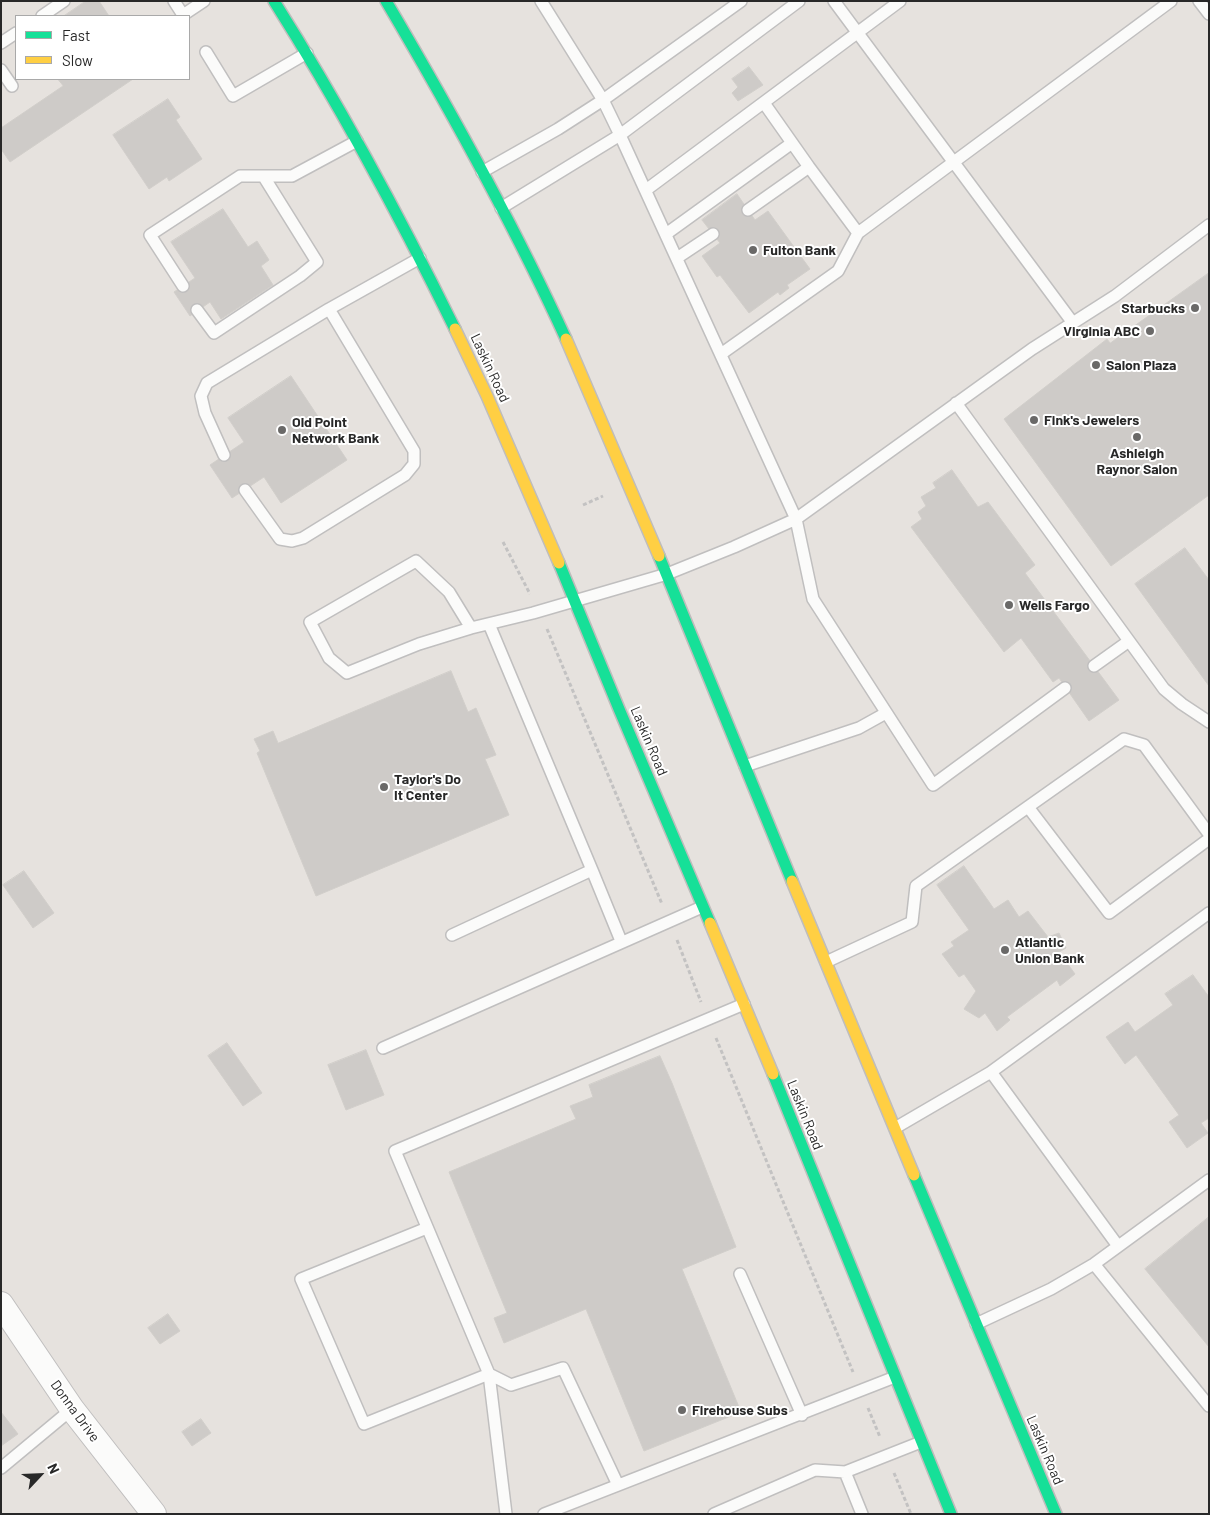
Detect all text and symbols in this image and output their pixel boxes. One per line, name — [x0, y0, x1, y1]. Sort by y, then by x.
legend — [15, 15, 190, 80]
text: Fast — [62, 26, 90, 44]
text: Slow — [62, 51, 93, 69]
place label: Fulton Bank — [763, 242, 836, 258]
marker: Fulton Bank — [747, 244, 759, 256]
place label: Starbucks — [1121, 300, 1185, 316]
marker: Starbucks — [1189, 302, 1201, 314]
place label: Virginia ABC — [1063, 323, 1140, 339]
marker: Virginia ABC — [1144, 325, 1156, 337]
street label: Laskin Road — [467, 331, 513, 405]
place label: Salon Plaza — [1106, 357, 1176, 373]
marker: Salon Plaza — [1090, 359, 1102, 371]
place label: Fink's Jewelers — [1044, 412, 1139, 428]
place label: Old Point Network Bank — [292, 414, 379, 447]
marker: Fink's Jewelers — [1028, 414, 1040, 426]
marker: Old Point Network Bank — [276, 424, 288, 436]
marker: Ashleigh Raynor Salon — [1131, 431, 1143, 443]
place label: Ashleigh Raynor Salon — [1097, 445, 1177, 478]
place label: Wells Fargo — [1019, 597, 1090, 613]
marker: Wells Fargo — [1003, 599, 1015, 611]
street label: Laskin Road — [627, 704, 671, 778]
place label: Taylor's Do It Center — [394, 771, 461, 804]
marker: Taylor's Do It Center — [378, 781, 390, 793]
place label: Atlantic Union Bank — [1015, 934, 1084, 966]
marker: Atlantic Union Bank — [999, 944, 1011, 956]
street label: Laskin Road — [783, 1078, 827, 1152]
street label: Donna Drive — [47, 1377, 103, 1445]
place label: Firehouse Subs — [692, 1402, 788, 1418]
marker: Firehouse Subs — [676, 1404, 688, 1416]
street label: Laskin Road — [1023, 1413, 1067, 1487]
north arrow — [15, 1450, 65, 1500]
text: N — [44, 1461, 64, 1476]

